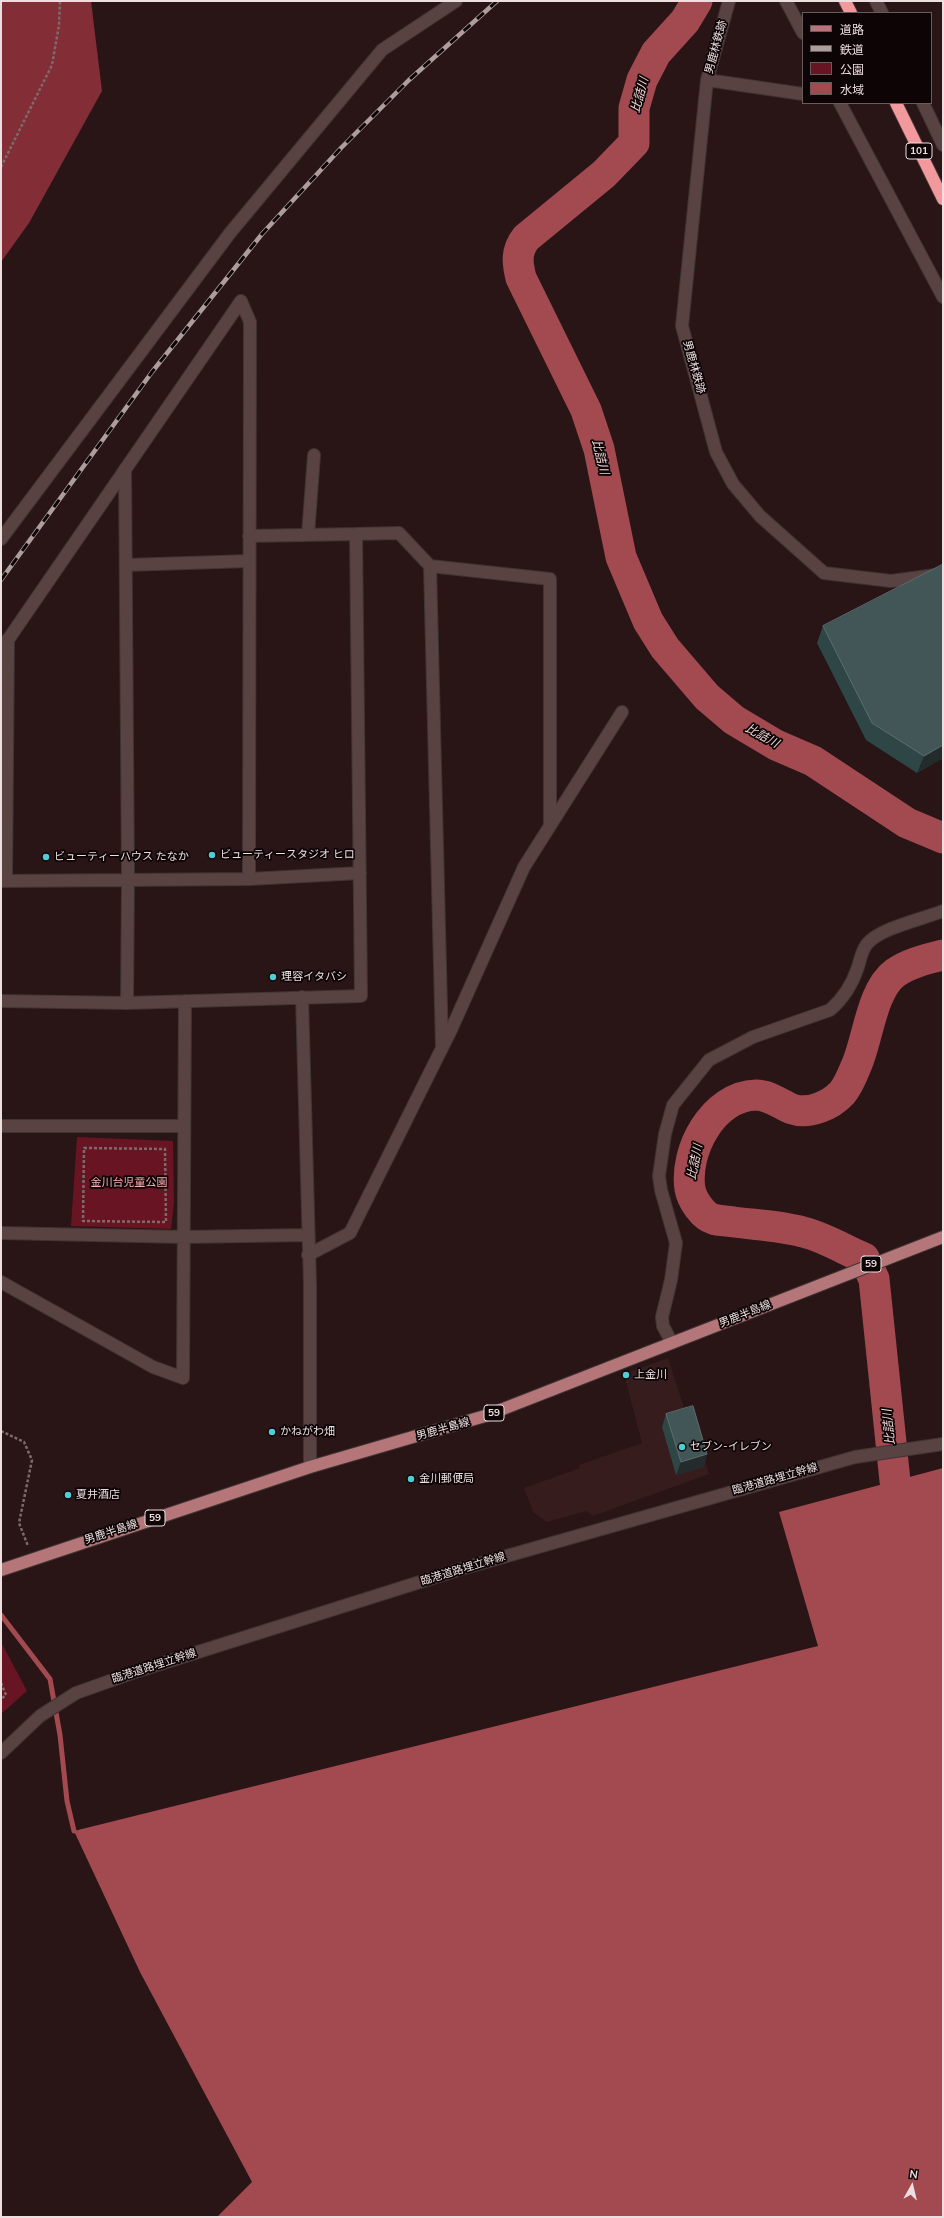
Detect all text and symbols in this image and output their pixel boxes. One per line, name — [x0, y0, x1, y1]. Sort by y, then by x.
legend — [802, 12, 932, 104]
street label: 男鹿林鉄跡 — [703, 19, 729, 75]
text: 道路 — [840, 22, 864, 37]
text: 鉄道 — [840, 42, 864, 57]
text: 公園 — [840, 62, 864, 77]
water label: 比詰川 — [628, 76, 652, 114]
text: 水域 — [840, 82, 864, 97]
road number: 101 — [906, 143, 932, 159]
street label: 男鹿林鉄跡 — [680, 339, 708, 395]
water label: 比詰川 — [589, 438, 611, 476]
water label: 比詰川 — [743, 721, 781, 751]
place label: ビューティースタジオ ヒロ — [220, 848, 355, 862]
place label: ビューティーハウス たなか — [54, 850, 189, 864]
marker: ビューティースタジオ ヒロ — [207, 850, 217, 860]
marker: ビューティーハウス たなか — [41, 852, 51, 862]
place label: 理容イタバシ — [281, 970, 347, 984]
marker: 理容イタバシ — [268, 972, 278, 982]
water label: 比詰川 — [684, 1143, 706, 1181]
park label: 金川台児童公園 — [91, 1176, 167, 1190]
road number: 59 — [861, 1256, 881, 1272]
street label: 男鹿半島線 — [717, 1298, 773, 1330]
place label: 上金川 — [634, 1368, 667, 1382]
marker: 上金川 — [621, 1370, 631, 1380]
road number: 59 — [484, 1405, 504, 1421]
water label: 比詰川 — [880, 1408, 898, 1446]
street label: 男鹿半島線 — [415, 1415, 471, 1443]
place label: かねがわ畑 — [280, 1425, 335, 1439]
marker: かねがわ畑 — [267, 1427, 277, 1437]
place label: セブン-イレブン — [690, 1440, 772, 1454]
marker: セブン-イレブン — [677, 1442, 687, 1452]
street label: 臨港道路埋立幹線 — [731, 1461, 819, 1497]
place label: 金川郵便局 — [419, 1472, 474, 1486]
marker: 金川郵便局 — [406, 1474, 416, 1484]
place label: 夏井酒店 — [76, 1488, 120, 1502]
marker: 夏井酒店 — [63, 1490, 73, 1500]
road number: 59 — [145, 1510, 165, 1526]
street label: 男鹿半島線 — [83, 1517, 139, 1547]
street label: 臨港道路埋立幹線 — [419, 1550, 507, 1588]
street label: 臨港道路埋立幹線 — [110, 1646, 198, 1686]
north arrow — [892, 2166, 932, 2206]
text: N — [909, 2167, 919, 2182]

